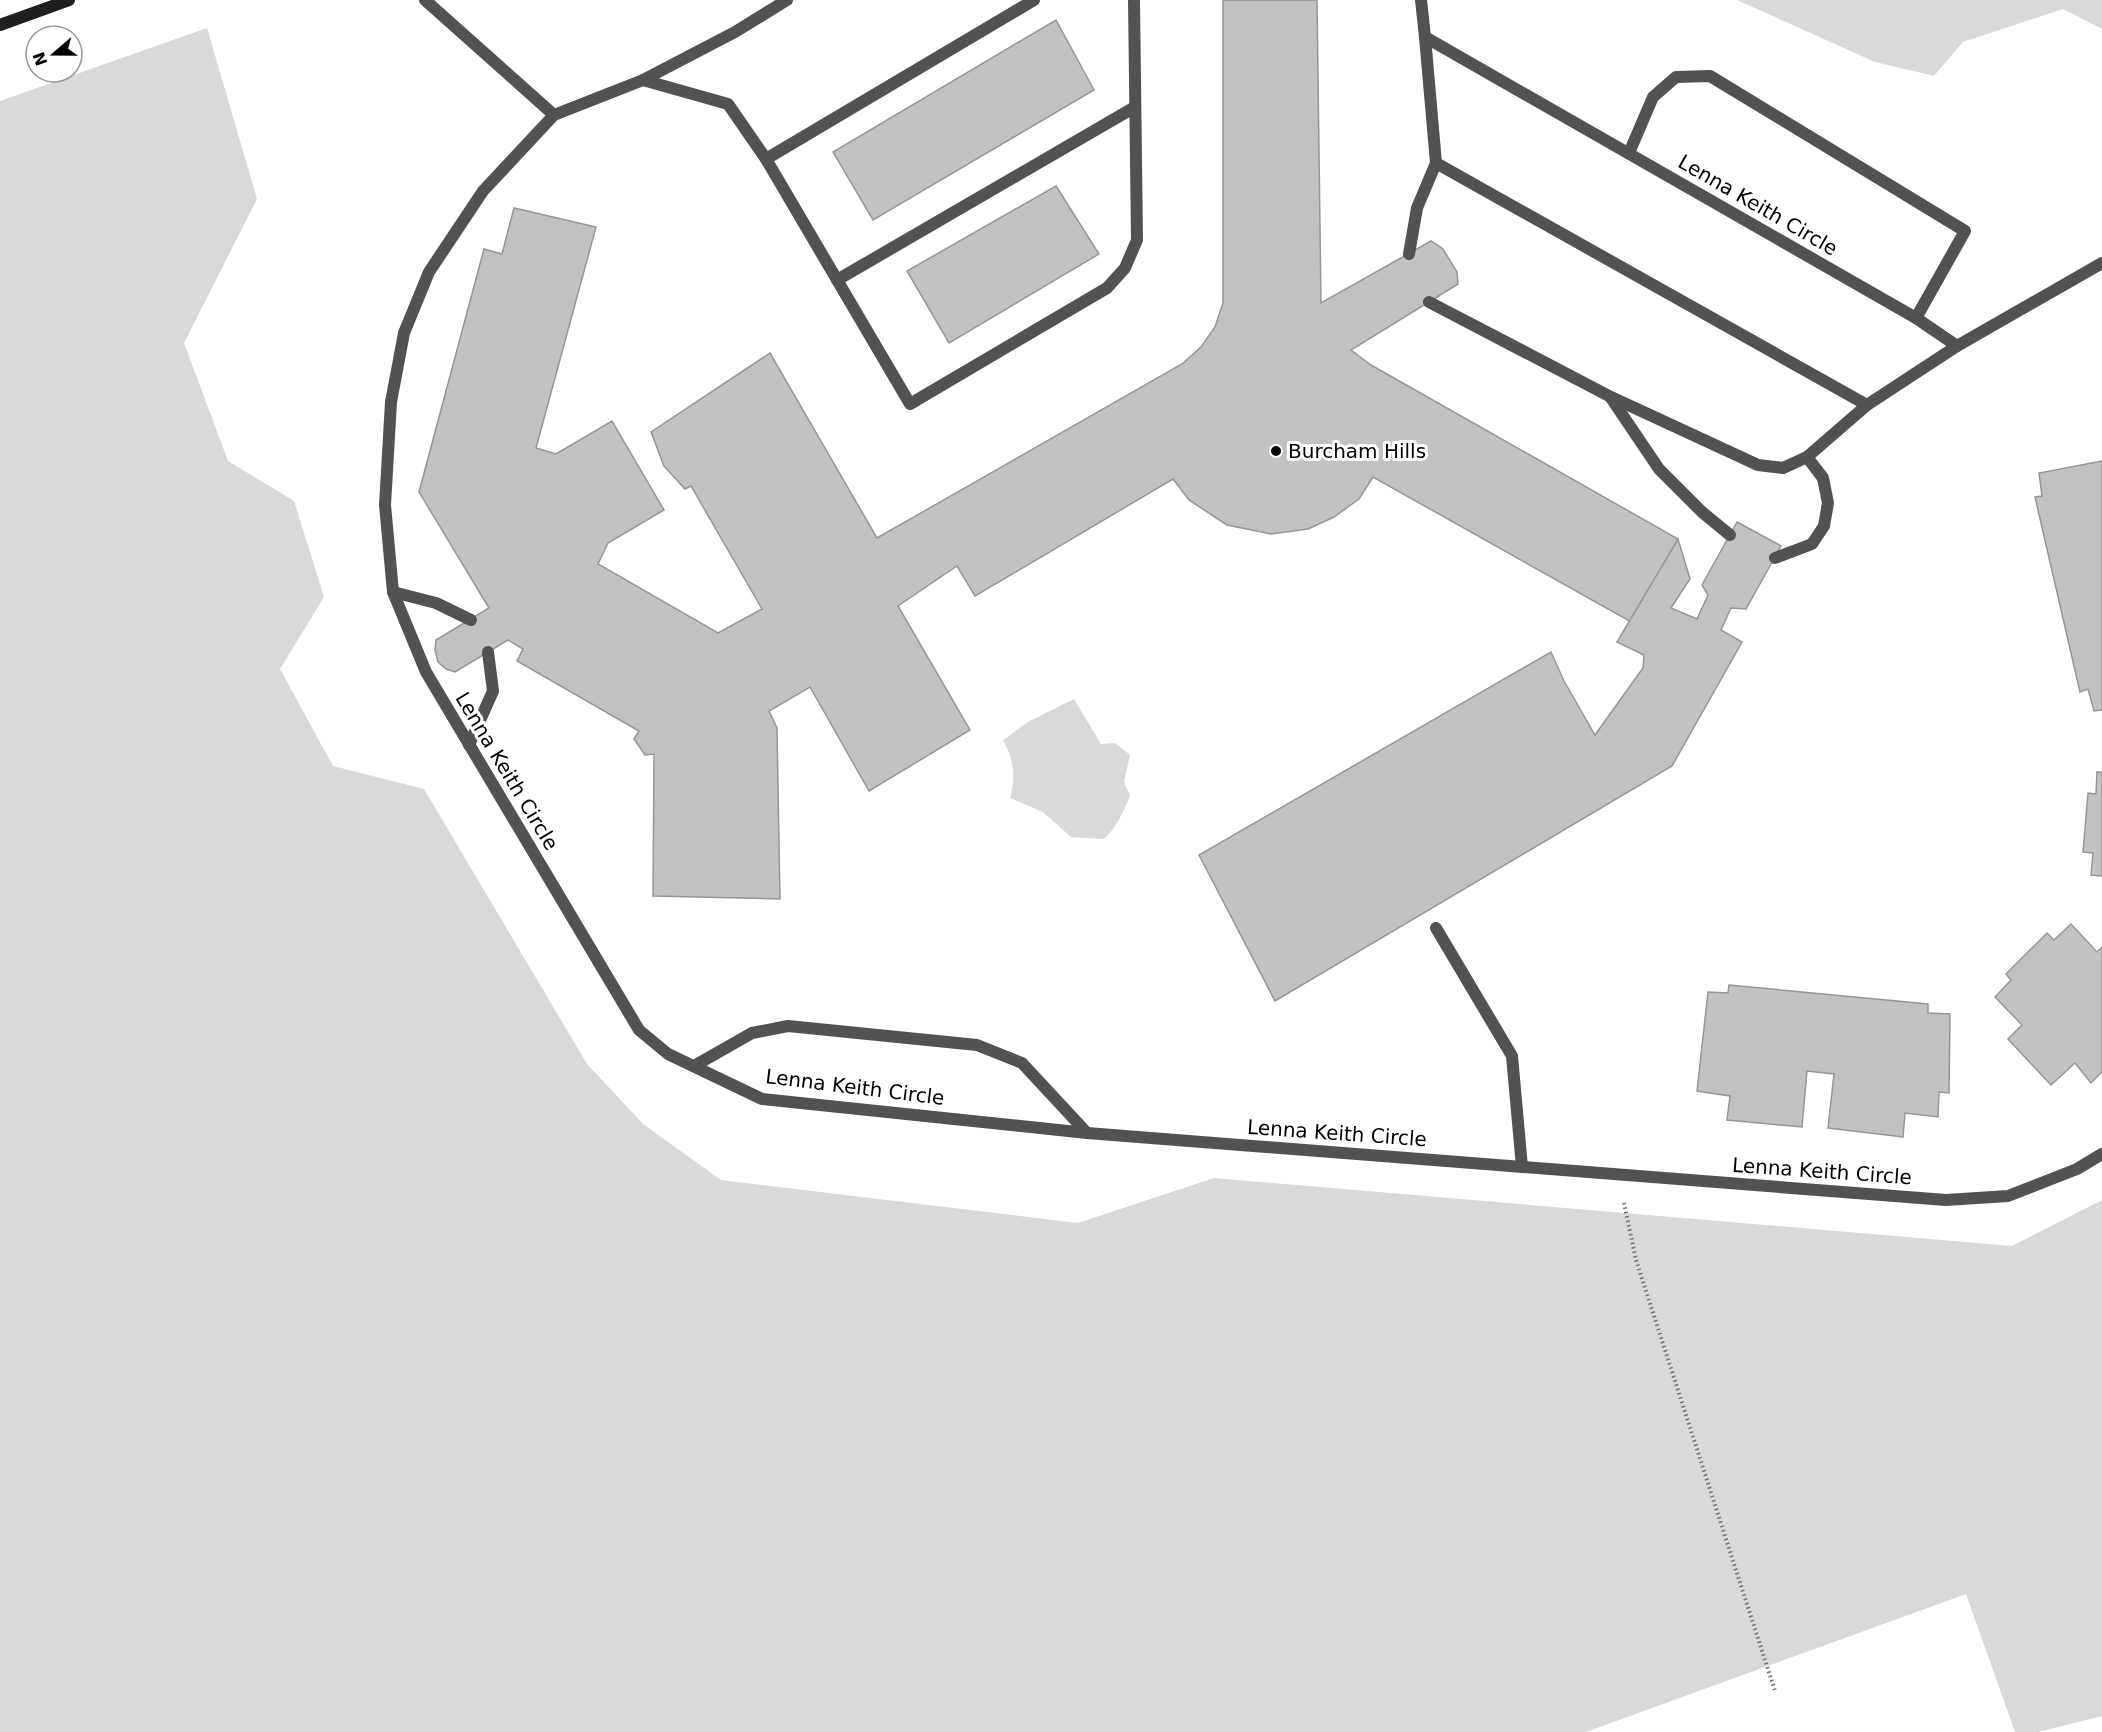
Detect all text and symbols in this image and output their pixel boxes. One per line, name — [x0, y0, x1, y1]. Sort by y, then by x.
north arrow — [24, 24, 84, 84]
text: N — [29, 49, 52, 69]
street label: Lenna Keith Circle — [1674, 150, 1842, 260]
place label: Burcham Hills — [1288, 439, 1426, 463]
marker: Burcham Hills — [1269, 444, 1283, 458]
street label: Lenna Keith Circle — [450, 688, 564, 854]
street label: Lenna Keith Circle — [764, 1064, 946, 1110]
street label: Lenna Keith Circle — [1246, 1115, 1428, 1151]
street label: Lenna Keith Circle — [1731, 1153, 1913, 1189]

